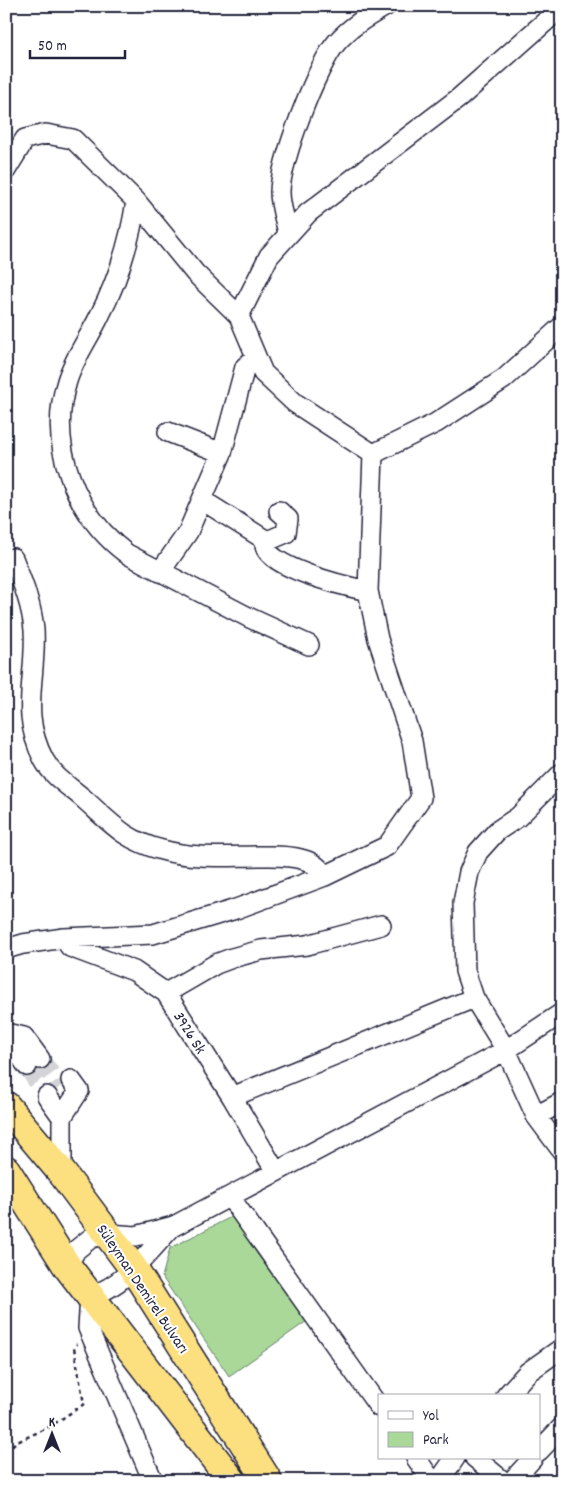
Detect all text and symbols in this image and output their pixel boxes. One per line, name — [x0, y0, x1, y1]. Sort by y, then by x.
scale bar — [30, 28, 125, 60]
text: 50 m — [38, 36, 67, 58]
street label: 3926 Sk — [167, 1007, 211, 1059]
street label: Süleyman Demirel Bulvarı — [90, 1220, 194, 1359]
legend — [378, 1394, 540, 1460]
text: Yol — [423, 1406, 439, 1428]
north arrow — [28, 1410, 78, 1460]
text: K — [49, 1413, 56, 1433]
text: Park — [423, 1430, 449, 1452]

